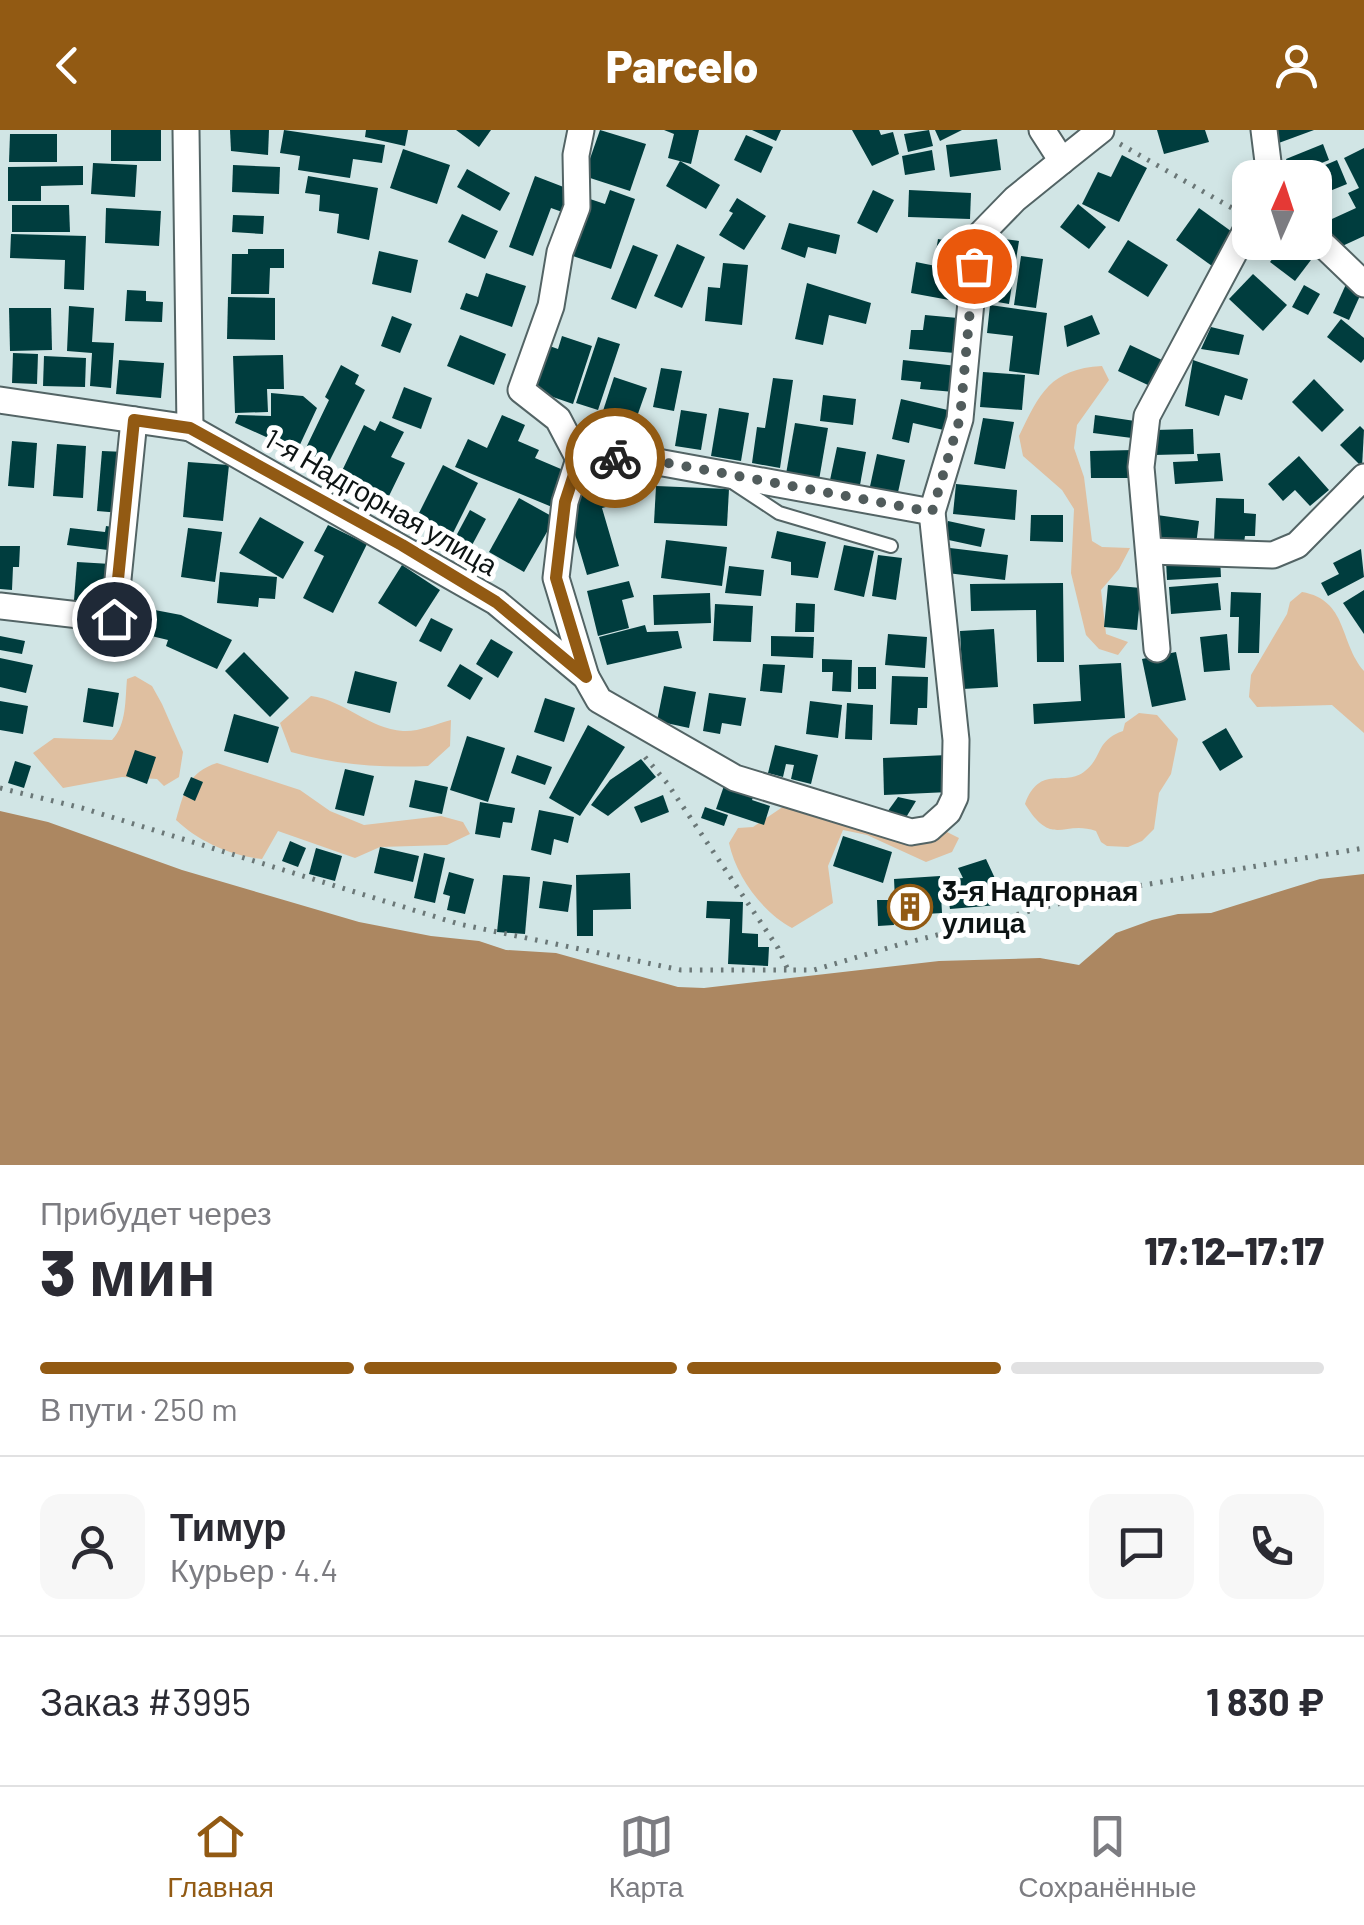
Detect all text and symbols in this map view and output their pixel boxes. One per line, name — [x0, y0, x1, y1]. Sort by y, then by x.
icon: back — [40, 38, 95, 93]
text: Parcelo — [606, 38, 758, 92]
icon: person — [1269, 38, 1324, 93]
north arrow — [1232, 160, 1332, 260]
map controls — [1232, 160, 1332, 260]
pin — [932, 224, 1017, 309]
icon: bag — [947, 239, 1002, 294]
courier — [565, 408, 665, 508]
street label: 1-я Надгорная улица — [259, 421, 504, 582]
icon: bike — [588, 431, 643, 486]
pin — [72, 577, 157, 662]
icon: home — [87, 592, 142, 647]
place label: 3-я Надгорная улица — [942, 873, 1138, 939]
building icon: 3-я Надгорная улица — [887, 884, 933, 930]
text: Прибудет через — [40, 1193, 272, 1231]
text: 17:12–17:17 — [1144, 1227, 1324, 1273]
text: 3 мин — [40, 1231, 216, 1309]
text: В пути · 250 m — [40, 1389, 238, 1427]
button: person — [40, 1494, 145, 1599]
button: chat — [1089, 1494, 1194, 1599]
button: phone — [1219, 1494, 1324, 1599]
text: Тимур — [170, 1503, 287, 1549]
text: Курьер · 4.4 — [170, 1550, 338, 1588]
text: Заказ #3995 — [40, 1678, 251, 1724]
text: 1 830 ₽ — [1206, 1678, 1324, 1724]
tab: Главная — [167, 1809, 274, 1904]
tab: Карта — [609, 1809, 684, 1904]
tab: Сохранённые — [1018, 1809, 1197, 1904]

